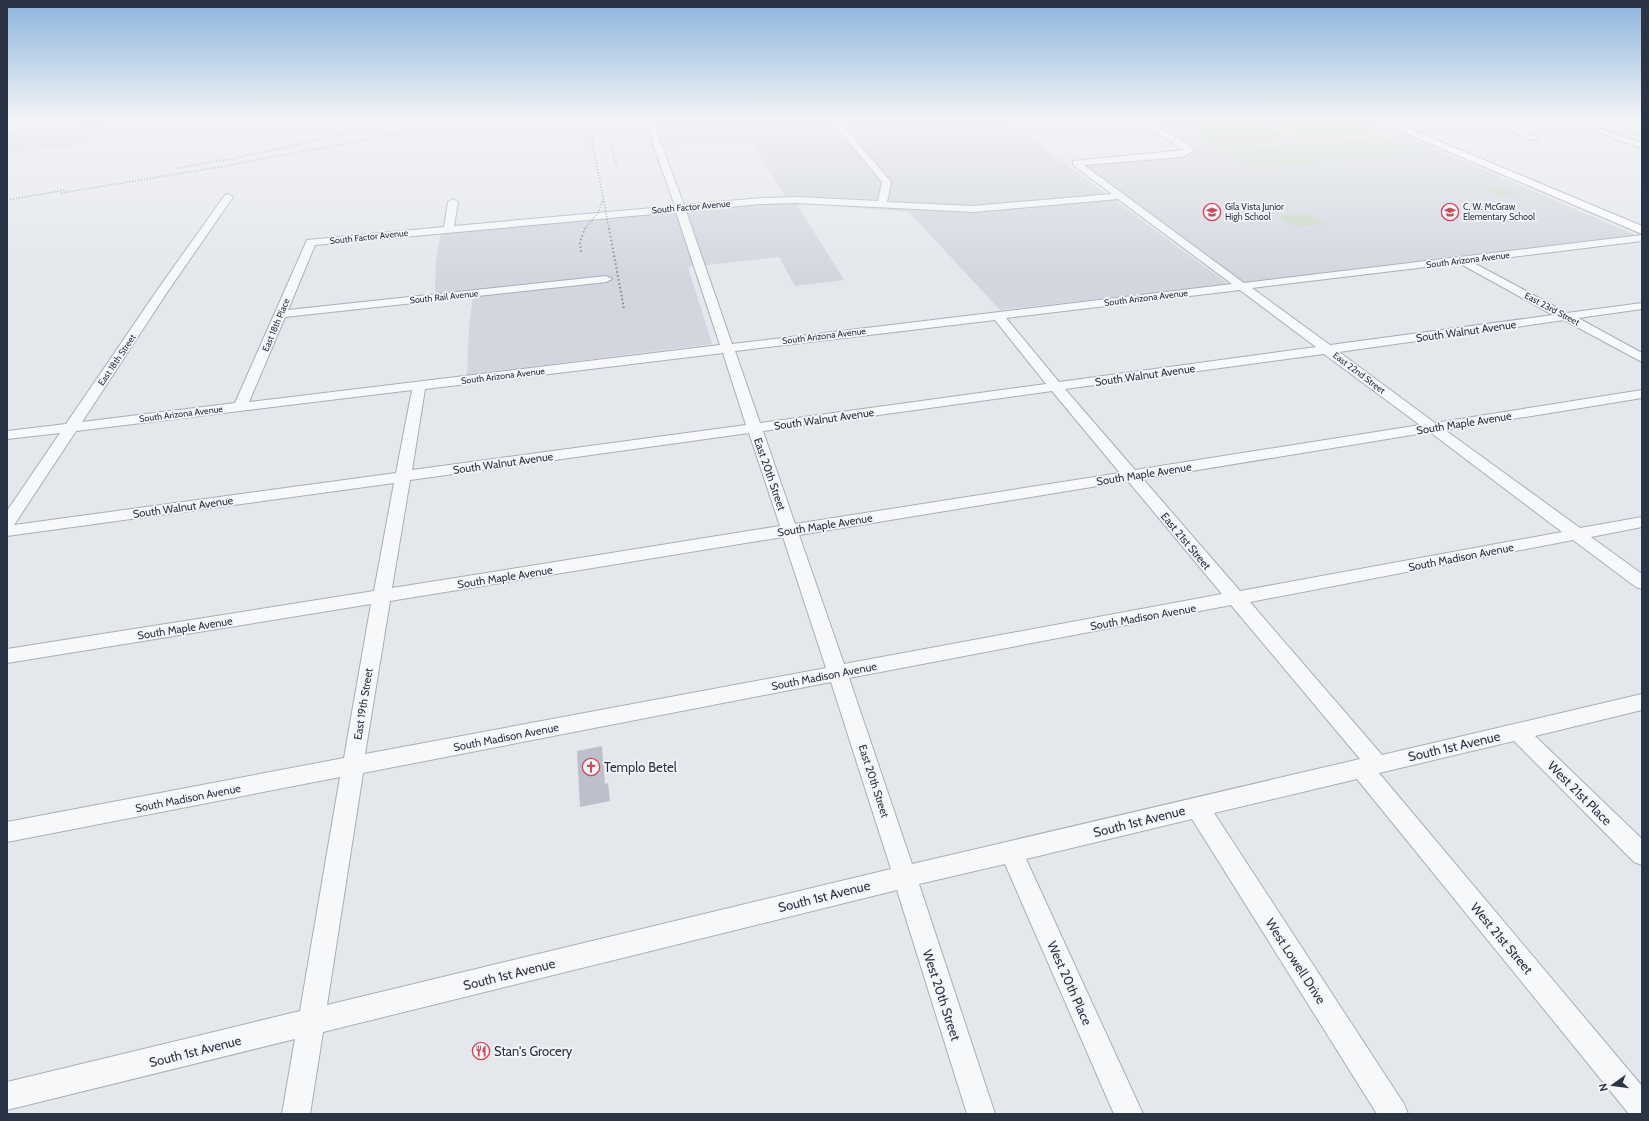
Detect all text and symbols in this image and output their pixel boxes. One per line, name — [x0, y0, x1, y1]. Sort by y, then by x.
street label: South Factor Avenue — [651, 198, 731, 215]
place label: Gila Vista Junior High School — [1225, 201, 1284, 222]
place label: C. W. McGraw Elementary School — [1463, 201, 1536, 222]
school or university icon: Gila Vista Junior High School — [1202, 202, 1222, 222]
school or university icon: C. W. McGraw Elementary School — [1440, 202, 1460, 222]
street label: South Factor Avenue — [329, 227, 409, 246]
street label: South Arizona Avenue — [1425, 249, 1511, 270]
street label: South Rail Avenue — [409, 287, 479, 306]
street label: South Arizona Avenue — [1103, 287, 1189, 308]
street label: East 23rd Street — [1523, 289, 1582, 328]
street label: East 18th Place — [259, 296, 292, 353]
street label: South Walnut Avenue — [1415, 317, 1517, 345]
street label: South Arizona Avenue — [781, 325, 867, 346]
street label: East 18th Street — [95, 332, 138, 387]
street label: East 22nd Street — [1331, 349, 1388, 396]
street label: South Walnut Avenue — [1094, 361, 1196, 389]
street label: South Arizona Avenue — [460, 365, 546, 386]
street label: South Arizona Avenue — [138, 403, 224, 424]
street label: South Walnut Avenue — [773, 405, 875, 433]
street label: South Maple Avenue — [1415, 409, 1513, 437]
street label: East 20th Street — [751, 436, 789, 512]
street label: South Walnut Avenue — [452, 449, 554, 477]
street label: South Maple Avenue — [1095, 460, 1193, 488]
street label: South Walnut Avenue — [132, 493, 234, 521]
street label: East 21st Street — [1158, 510, 1214, 573]
street label: South Maple Avenue — [776, 511, 874, 539]
street label: South Madison Avenue — [1407, 540, 1515, 574]
street label: South Maple Avenue — [456, 563, 554, 591]
street label: South Madison Avenue — [1089, 601, 1197, 633]
street label: South Maple Avenue — [136, 614, 234, 642]
street label: South Madison Avenue — [770, 659, 878, 693]
street label: East 19th Street — [350, 667, 376, 741]
street label: South Madison Avenue — [452, 720, 560, 754]
street label: South 1st Avenue — [1406, 728, 1502, 764]
street label: East 20th Street — [856, 743, 892, 820]
church icon: Templo Betel — [581, 757, 601, 777]
street label: West 21st Place — [1545, 758, 1616, 829]
place label: Templo Betel — [604, 759, 677, 775]
street label: South Madison Avenue — [134, 781, 242, 815]
street label: South 1st Avenue — [1091, 802, 1187, 840]
street label: South 1st Avenue — [776, 877, 872, 915]
street label: West 21st Street — [1467, 899, 1537, 977]
street label: West Lowell Drive — [1262, 915, 1330, 1007]
street label: West 20th Place — [1044, 938, 1096, 1028]
street label: West 20th Street — [920, 947, 964, 1043]
street label: South 1st Avenue — [461, 955, 557, 993]
street label: South 1st Avenue — [147, 1032, 243, 1070]
restaurant icon: Stan's Grocery — [471, 1041, 491, 1061]
place label: Stan's Grocery — [494, 1043, 573, 1059]
north arrow — [1593, 1065, 1633, 1105]
text: N — [1596, 1082, 1611, 1093]

